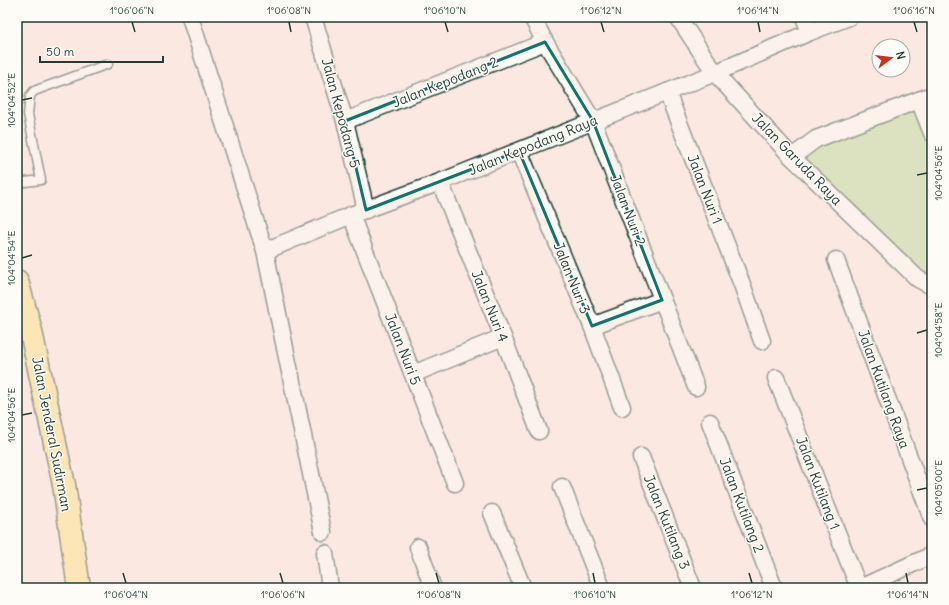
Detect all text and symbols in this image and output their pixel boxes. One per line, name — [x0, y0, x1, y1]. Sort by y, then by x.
text: 1°06'06"N — [110, 4, 154, 17]
text: 1°06'08"N — [267, 4, 311, 17]
text: 1°06'10"N — [424, 4, 466, 17]
text: 1°06'12"N — [580, 4, 622, 17]
text: 1°06'14"N — [737, 4, 779, 17]
text: 1°06'16"N — [893, 4, 935, 17]
scale bar — [40, 38, 163, 64]
north arrow — [871, 38, 911, 78]
text: 50 m — [46, 44, 75, 59]
text: N — [893, 50, 908, 61]
street label: Jalan Kepodang 2 — [389, 52, 501, 111]
street label: Jalan Kepodang 5 — [318, 56, 364, 170]
text: 104°04'52"E — [5, 73, 18, 127]
street label: Jalan Garuda Raya — [748, 109, 846, 209]
street label: Jalan Kepodang Raya — [466, 111, 600, 179]
text: 104°04'56"E — [932, 146, 945, 200]
street label: Jalan Nuri 1 — [683, 152, 727, 226]
street label: Jalan Nuri 2 — [606, 172, 650, 249]
text: 104°04'54"E — [5, 231, 18, 285]
street label: Jalan Nuri 3 — [550, 240, 595, 316]
street label: Jalan Nuri 4 — [467, 268, 513, 344]
text: 104°04'58"E — [932, 303, 945, 357]
street label: Jalan Nuri 5 — [381, 310, 425, 388]
street label: Jalan Kutilang Raya — [854, 327, 914, 451]
street label: Jalan Jenderal Sudirman — [28, 355, 76, 513]
text: 104°04'56"E — [5, 388, 18, 442]
street label: Jalan Kutilang 1 — [792, 434, 844, 532]
street label: Jalan Kutilang 2 — [716, 455, 768, 555]
text: 104°05'00"E — [932, 460, 945, 516]
street label: Jalan Kutilang 3 — [640, 472, 694, 572]
text: 1°06'04"N — [104, 588, 148, 601]
text: 1°06'06"N — [261, 588, 305, 601]
text: 1°06'08"N — [417, 588, 461, 601]
text: 1°06'10"N — [574, 588, 616, 601]
text: 1°06'12"N — [731, 588, 773, 601]
text: 1°06'14"N — [887, 588, 929, 601]

